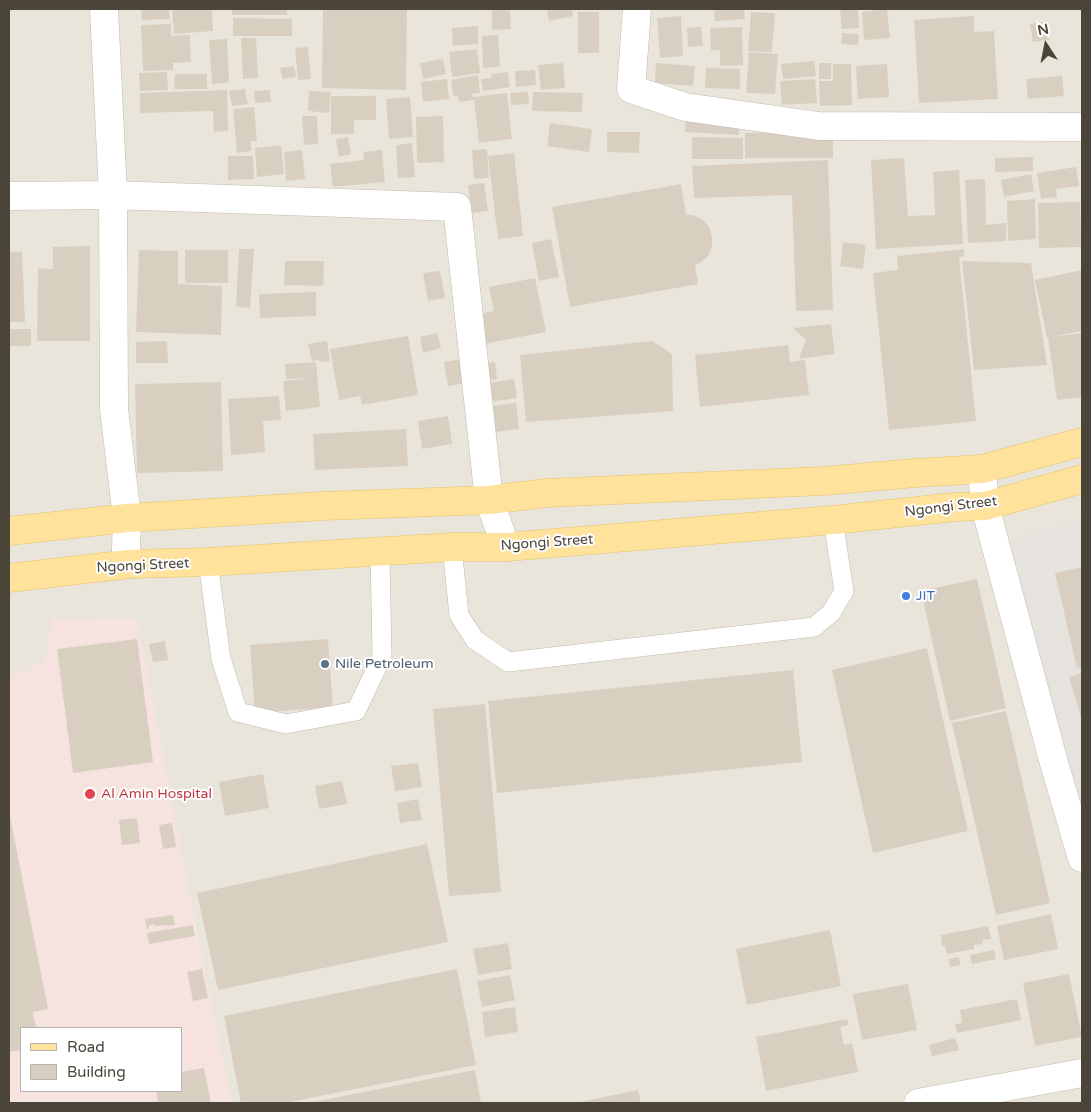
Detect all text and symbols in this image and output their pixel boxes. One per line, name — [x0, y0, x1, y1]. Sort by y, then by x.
north arrow — [1021, 20, 1071, 70]
text: N — [1036, 20, 1050, 39]
street label: Ngongi Street — [904, 493, 998, 521]
street label: Ngongi Street — [500, 531, 594, 555]
street label: Ngongi Street — [96, 555, 190, 577]
place label: JIT — [916, 588, 935, 604]
marker: JIT — [900, 590, 912, 602]
place label: Nile Petroleum — [335, 656, 434, 672]
marker: Nile Petroleum — [319, 658, 331, 670]
place label: Al Amin Hospital — [101, 786, 212, 802]
marker: Al Amin Hospital — [83, 787, 97, 801]
legend — [20, 1027, 182, 1092]
text: Road — [67, 1038, 105, 1056]
text: Building — [67, 1063, 126, 1081]

